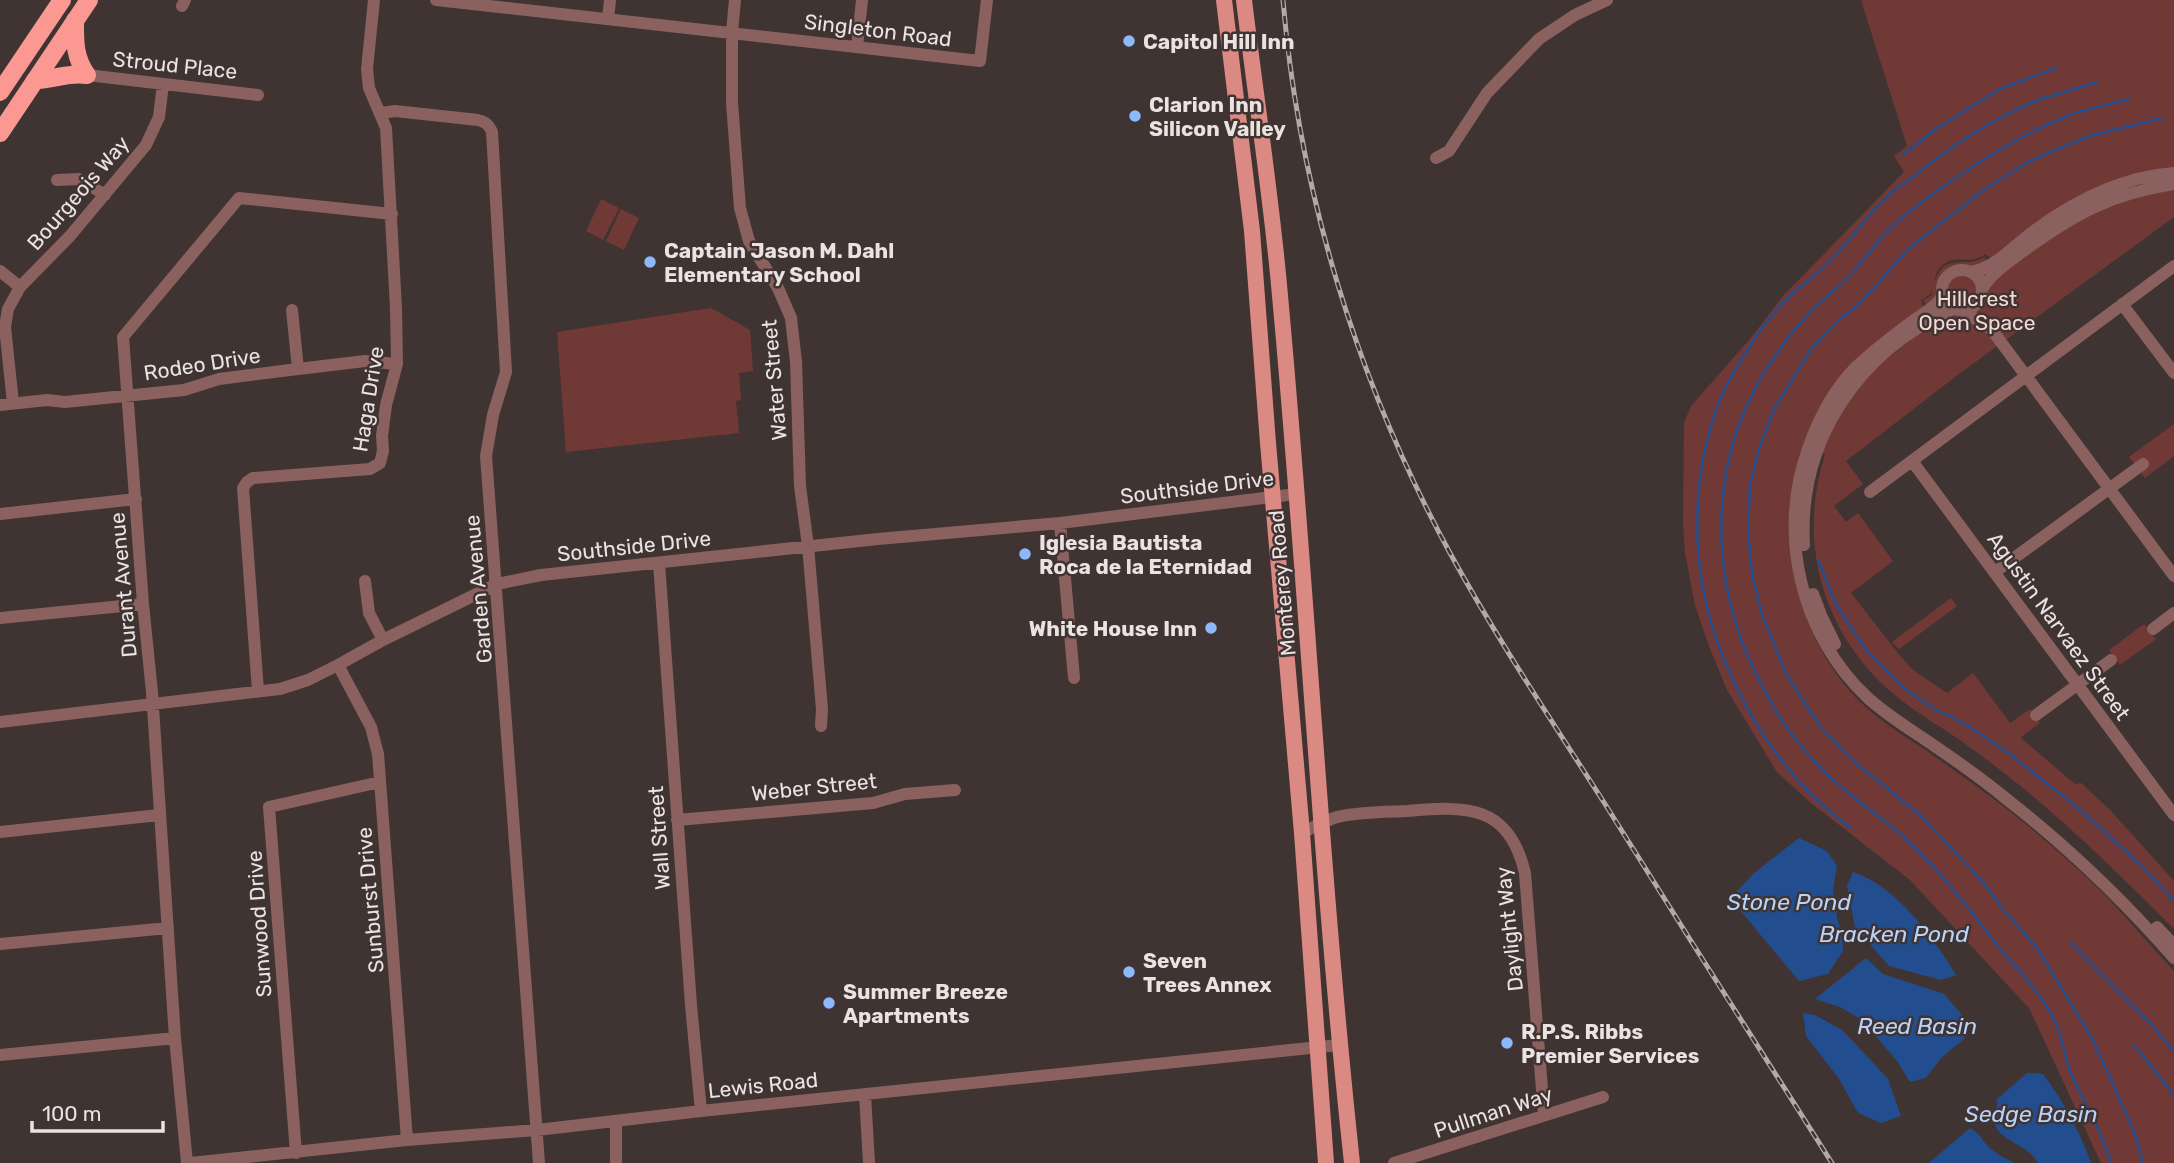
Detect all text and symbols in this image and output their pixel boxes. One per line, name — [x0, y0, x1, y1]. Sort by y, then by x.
street label: Singleton Road — [803, 9, 953, 51]
place label: Capitol Hill Inn — [1143, 29, 1294, 54]
marker: Capitol Hill Inn — [1121, 33, 1137, 49]
street label: Stroud Place — [112, 46, 238, 84]
place label: Clarion Inn Silicon Valley — [1149, 92, 1286, 141]
marker: Clarion Inn Silicon Valley — [1127, 108, 1143, 124]
street label: Bourgeois Way — [22, 131, 135, 255]
place label: Captain Jason M. Dahl Elementary School — [664, 238, 894, 287]
marker: Captain Jason M. Dahl Elementary School — [642, 254, 658, 270]
park label: Hillcrest Open Space — [1919, 286, 2035, 335]
street label: Water Street — [756, 319, 792, 441]
street label: Rodeo Drive — [142, 342, 262, 386]
street label: Haga Drive — [347, 344, 389, 454]
street label: Southside Drive — [1119, 465, 1275, 509]
street label: Monterey Road — [1263, 509, 1301, 657]
street label: Durant Avenue — [104, 511, 142, 659]
street label: Garden Avenue — [459, 514, 497, 664]
street label: Southside Drive — [556, 525, 712, 567]
street label: Agustin Narvaez Street — [1982, 527, 2136, 725]
place label: Iglesia Bautista Roca de la Eternidad — [1039, 530, 1252, 579]
marker: Iglesia Bautista Roca de la Eternidad — [1017, 546, 1033, 562]
place label: White House Inn — [1029, 616, 1197, 641]
marker: White House Inn — [1203, 620, 1219, 636]
street label: Weber Street — [750, 768, 878, 806]
street label: Wall Street — [643, 785, 675, 891]
street label: Sunburst Drive — [351, 826, 389, 974]
street label: Sunwood Drive — [241, 850, 277, 998]
street label: Daylight Way — [1490, 865, 1528, 993]
water label: Stone Pond — [1727, 888, 1851, 916]
water label: Bracken Pond — [1819, 920, 1969, 948]
place label: Seven Trees Annex — [1143, 948, 1272, 997]
marker: Seven Trees Annex — [1121, 964, 1137, 980]
place label: Summer Breeze Apartments — [843, 979, 1008, 1028]
marker: Summer Breeze Apartments — [821, 995, 837, 1011]
water label: Reed Basin — [1857, 1012, 1977, 1040]
place label: R.P.S. Ribbs Premier Services — [1521, 1019, 1699, 1068]
marker: R.P.S. Ribbs Premier Services — [1499, 1035, 1515, 1051]
street label: Lewis Road — [707, 1067, 819, 1103]
street label: Pullman Way — [1430, 1081, 1556, 1143]
scale bar — [32, 1090, 163, 1134]
water label: Sedge Basin — [1964, 1100, 2098, 1128]
text: 100 m — [42, 1101, 101, 1126]

